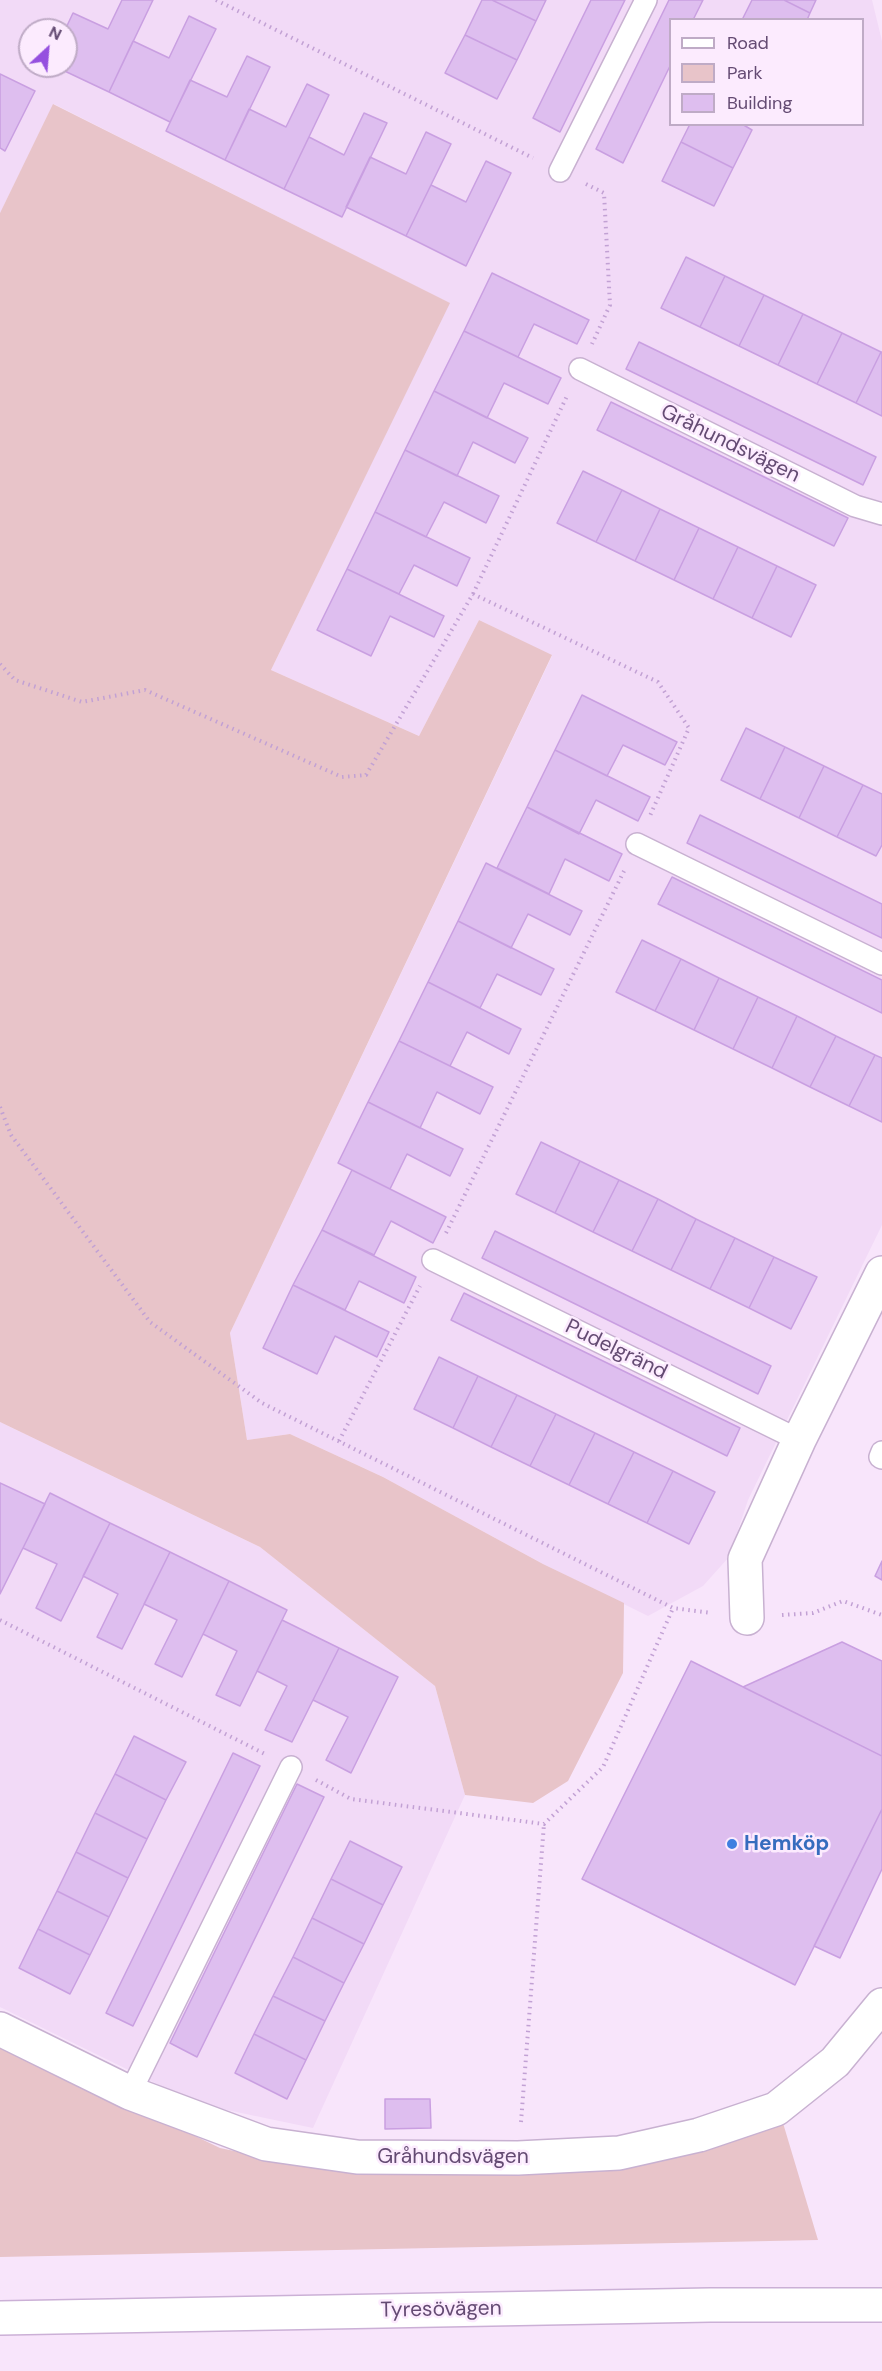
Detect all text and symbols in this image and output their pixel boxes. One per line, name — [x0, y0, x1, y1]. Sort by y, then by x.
north arrow — [18, 18, 78, 78]
legend — [669, 18, 864, 126]
text: N — [45, 21, 65, 45]
text: Road — [727, 31, 769, 55]
text: Park — [727, 61, 763, 85]
text: Building — [727, 91, 792, 115]
street label: Gråhundsvägen — [656, 399, 804, 489]
street label: Pudelgränd — [561, 1315, 671, 1385]
place label: Hemköp — [744, 1831, 829, 1857]
marker: Hemköp — [725, 1837, 739, 1851]
street label: Gråhundsvägen — [377, 2144, 529, 2170]
street label: Tyresövägen — [380, 2296, 502, 2324]

